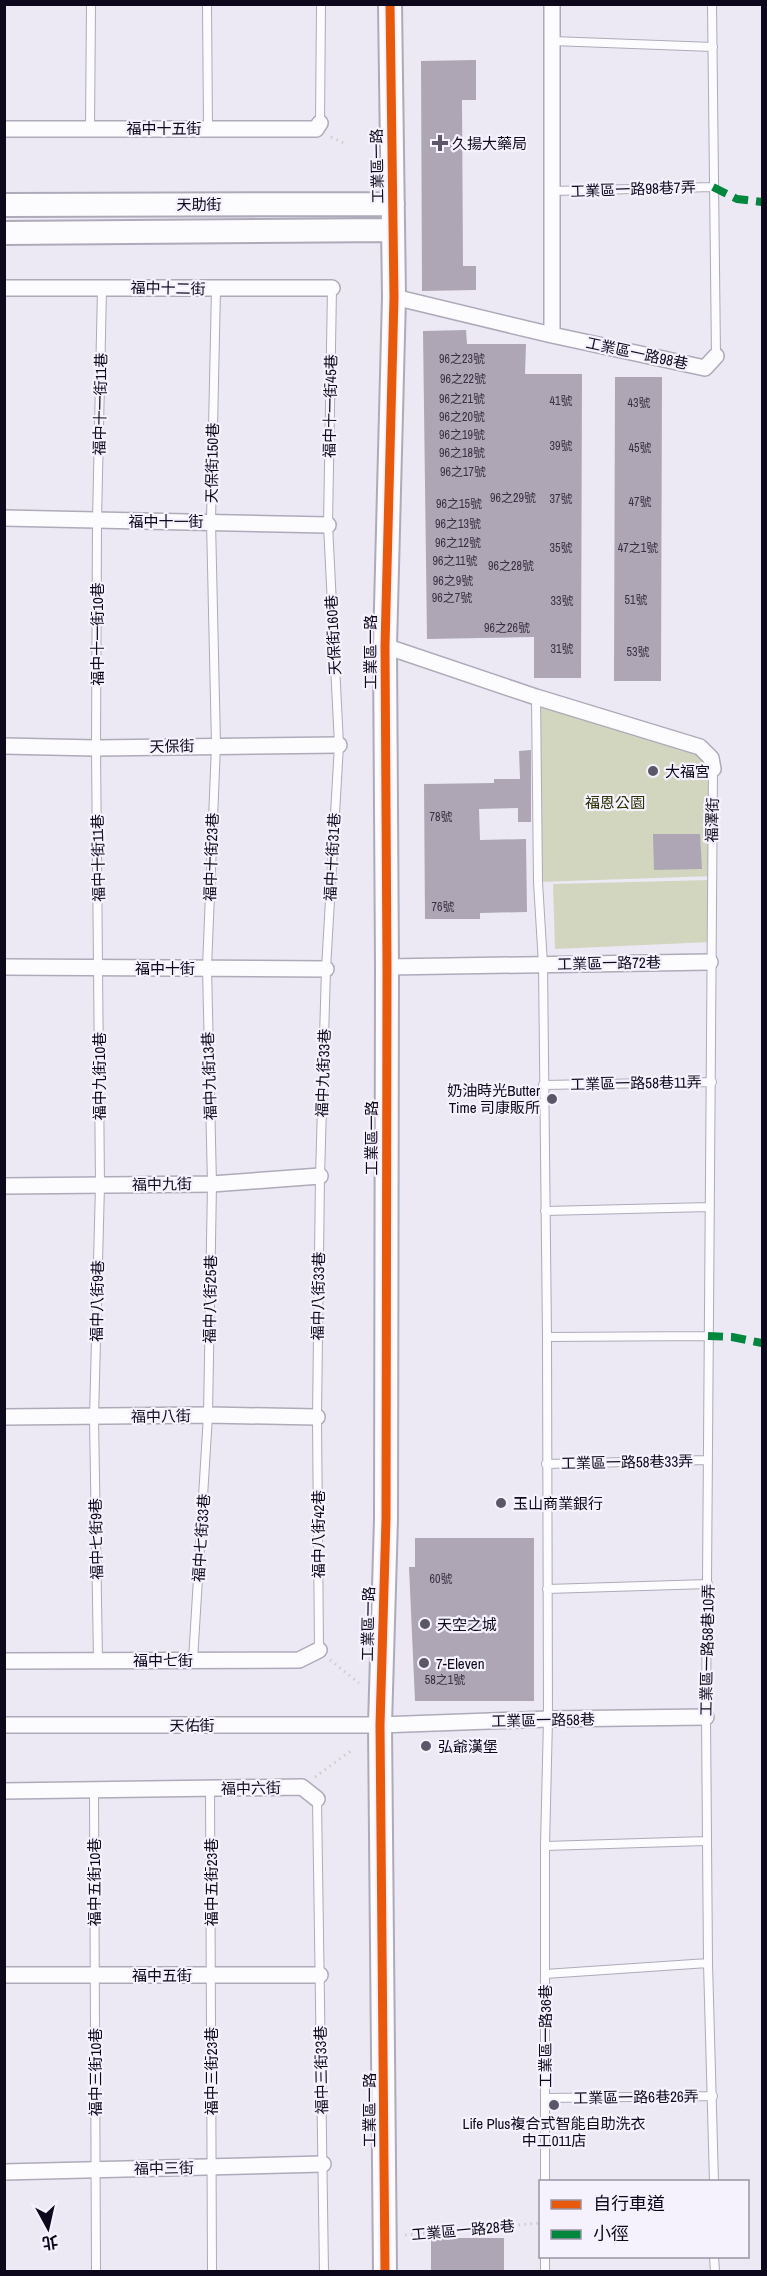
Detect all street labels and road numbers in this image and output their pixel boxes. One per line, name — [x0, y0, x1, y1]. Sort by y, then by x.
street label: 福中十五街 — [126, 118, 202, 139]
street label: 工業區一路 — [366, 128, 388, 204]
street label: 工業區一路98巷7弄 — [570, 176, 696, 202]
street label: 天助街 — [176, 194, 222, 215]
street label: 福中十二街 — [130, 277, 206, 299]
street label: 工業區一路98巷 — [584, 332, 690, 374]
street label: 福中十一街11巷 — [89, 352, 111, 456]
street label: 福中十一街45巷 — [319, 354, 341, 458]
street label: 天保街150巷 — [201, 423, 223, 503]
street label: 福中十一街 — [128, 511, 204, 532]
street label: 福中十一街10巷 — [87, 582, 108, 686]
street label: 天保街160巷 — [320, 594, 346, 676]
street label: 工業區一路 — [360, 614, 381, 690]
street label: 天保街 — [149, 735, 195, 757]
street label: 福澤街 — [701, 797, 723, 843]
street label: 福中十街23巷 — [199, 812, 223, 902]
street label: 福中十街31巷 — [319, 812, 345, 902]
street label: 福中十街11巷 — [87, 814, 109, 902]
street label: 工業區一路72巷 — [557, 952, 661, 974]
street label: 福中十街 — [135, 958, 195, 979]
street label: 福中九街33巷 — [311, 1028, 335, 1118]
street label: 福中九街13巷 — [197, 1031, 221, 1121]
street label: 福中九街10巷 — [89, 1032, 110, 1120]
street label: 工業區一路58巷11弄 — [570, 1071, 702, 1095]
street label: 工業區一路 — [361, 1100, 382, 1176]
street label: 福中九街 — [132, 1173, 192, 1195]
street label: 福中八街33巷 — [307, 1251, 329, 1341]
street label: 福中八街25巷 — [199, 1254, 221, 1344]
street label: 福中八街9巷 — [86, 1260, 108, 1342]
street label: 福中八街 — [131, 1405, 191, 1427]
street label: 工業區一路58巷33弄 — [561, 1450, 693, 1474]
street label: 福中八街42巷 — [308, 1490, 329, 1578]
street label: 福中七街33巷 — [187, 1493, 215, 1583]
street label: 福中七街9巷 — [85, 1498, 107, 1580]
street label: 工業區一路58巷10弄 — [695, 1584, 719, 1716]
street label: 工業區一路 — [357, 1586, 379, 1662]
street label: 福中七街 — [133, 1650, 193, 1671]
street label: 工業區一路58巷 — [491, 1709, 595, 1731]
street label: 天佑街 — [169, 1715, 215, 1736]
street label: 福中六街 — [221, 1777, 281, 1799]
street label: 福中五街10巷 — [84, 1838, 105, 1926]
street label: 福中五街23巷 — [201, 1838, 222, 1926]
street label: 福中五街 — [132, 1965, 192, 1986]
street label: 工業區一路36巷 — [535, 1984, 556, 2088]
street label: 福中三街33巷 — [310, 2025, 332, 2115]
street label: 福中三街23巷 — [201, 2027, 222, 2115]
street label: 福中三街10巷 — [85, 2028, 106, 2116]
street label: 工業區一路 — [359, 2072, 380, 2148]
street label: 工業區一路6巷26弄 — [573, 2085, 699, 2109]
street label: 福中三街 — [134, 2157, 194, 2179]
street label: 工業區一路28巷 — [410, 2215, 516, 2245]

